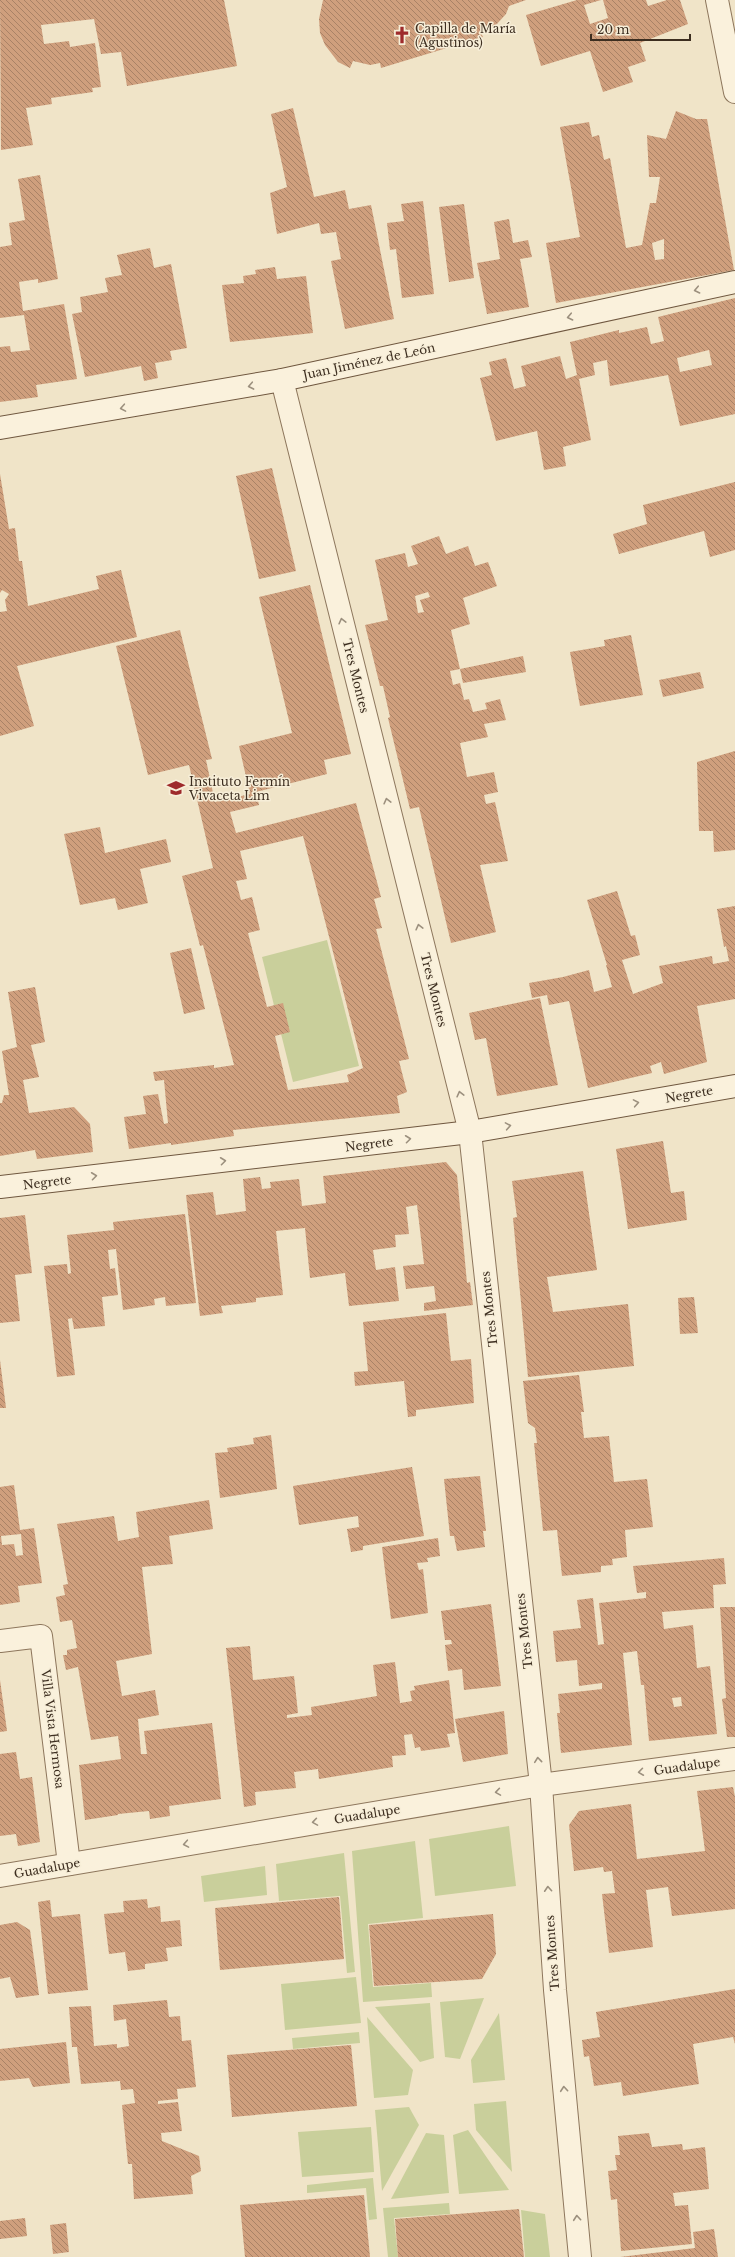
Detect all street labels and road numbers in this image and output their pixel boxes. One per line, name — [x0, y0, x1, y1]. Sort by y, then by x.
street label: Juan Jiménez de León — [300, 340, 436, 383]
street label: Tres Montes — [340, 637, 372, 715]
street label: Tres Montes — [418, 951, 450, 1029]
street label: Negrete — [664, 1082, 714, 1106]
street label: Negrete — [344, 1134, 394, 1154]
street label: Negrete — [22, 1172, 72, 1192]
street label: Tres Montes — [478, 1270, 500, 1348]
street label: Tres Montes — [513, 1592, 535, 1670]
street label: Villa Vista Hermosa — [38, 1667, 68, 1790]
street label: Guadalupe — [653, 1754, 721, 1778]
street label: Guadalupe — [333, 1801, 401, 1827]
street label: Guadalupe — [13, 1855, 81, 1881]
street label: Tres Montes — [542, 1915, 562, 1991]

